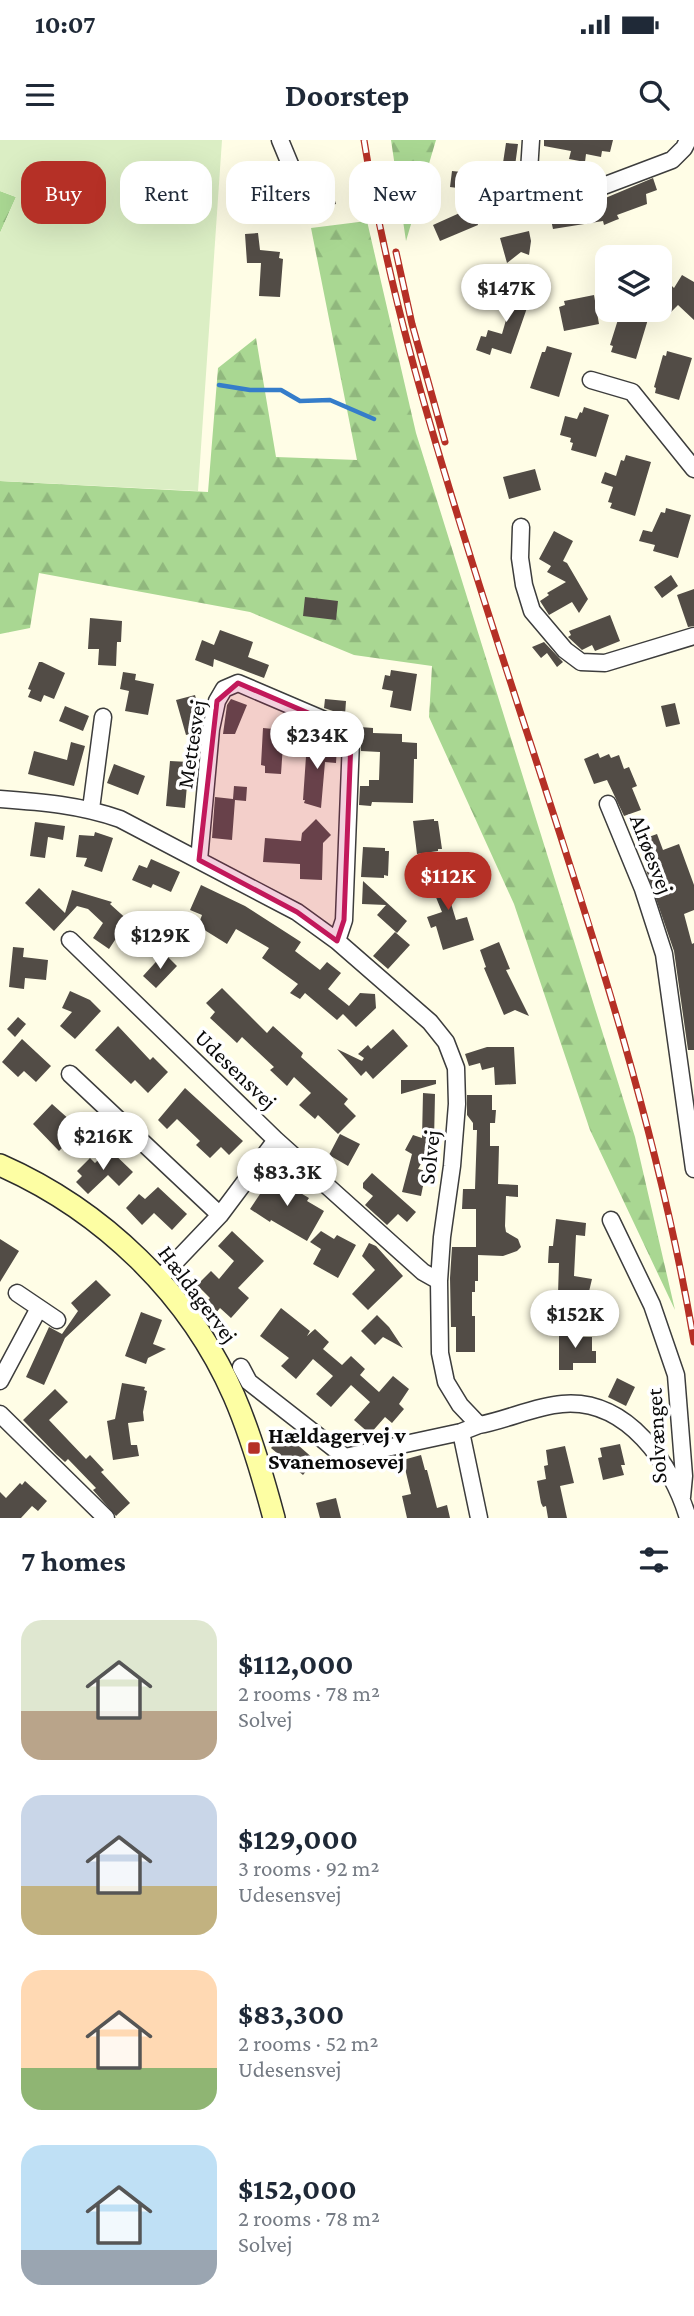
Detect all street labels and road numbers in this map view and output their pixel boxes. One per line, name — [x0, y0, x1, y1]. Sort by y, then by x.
street label: Mettesvej — [171, 698, 211, 790]
street label: Alrøesvej — [625, 810, 679, 898]
street label: Udesensvej — [190, 1024, 282, 1114]
street label: Solvej — [413, 1129, 445, 1185]
street label: Hældagervej — [153, 1240, 243, 1348]
street label: Solvænget — [641, 1387, 671, 1484]

